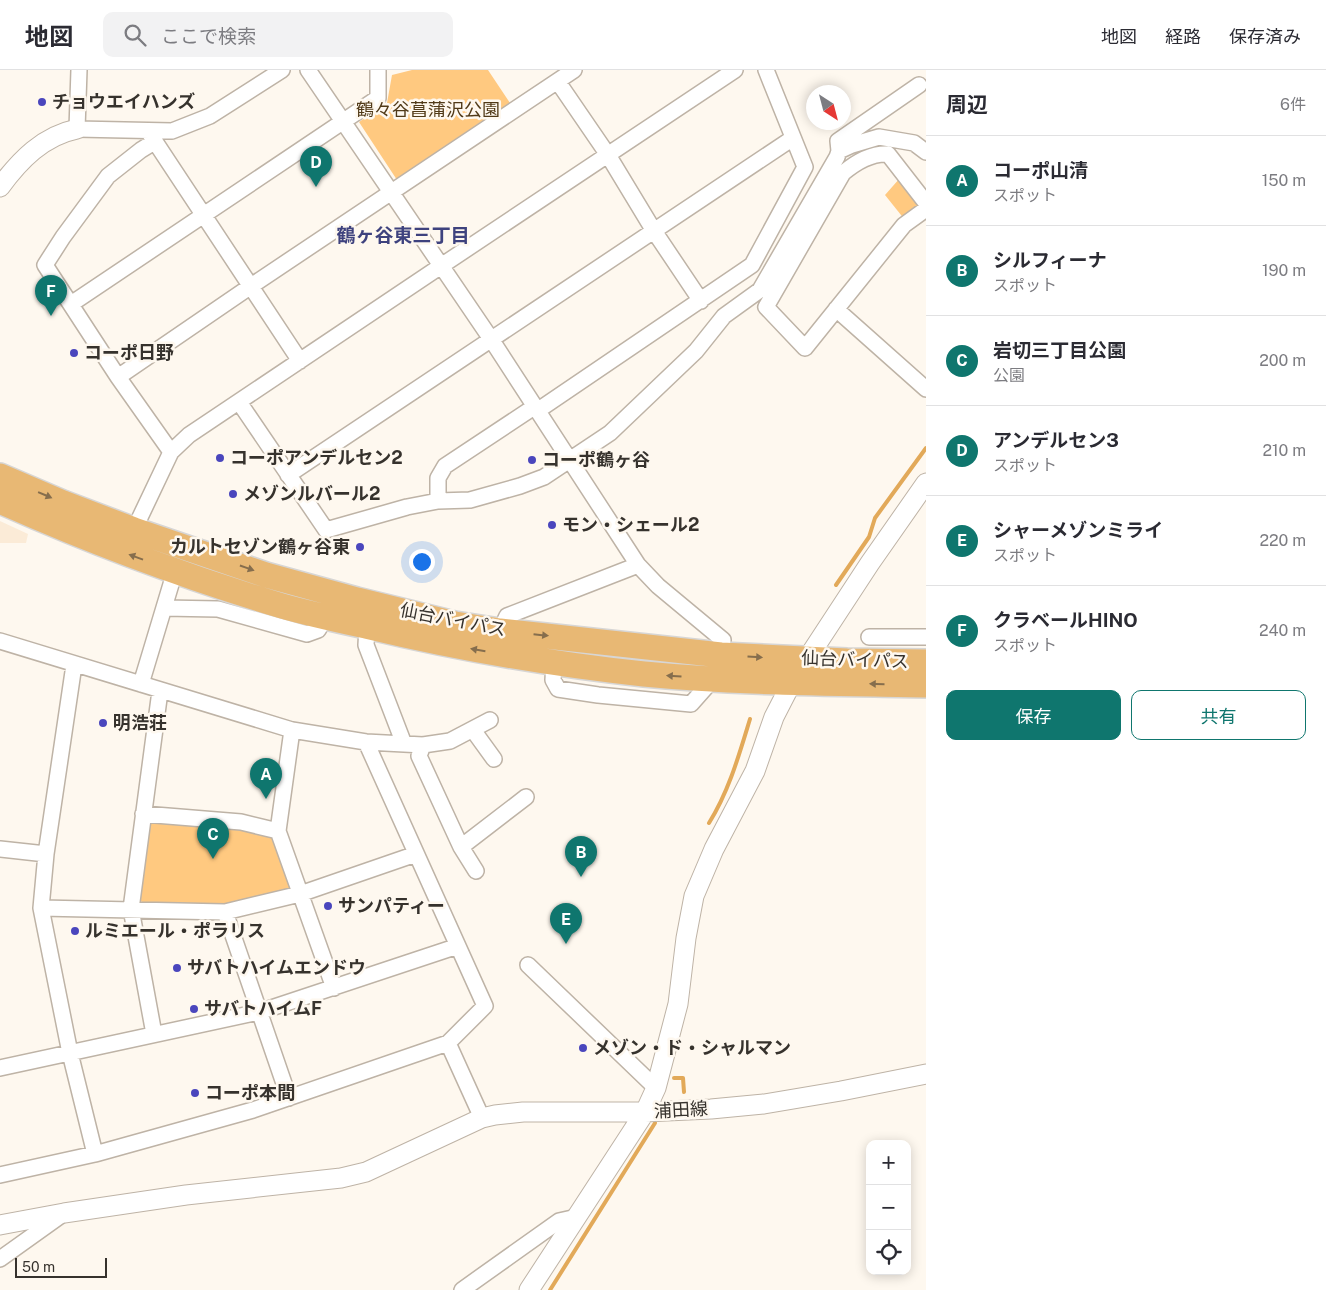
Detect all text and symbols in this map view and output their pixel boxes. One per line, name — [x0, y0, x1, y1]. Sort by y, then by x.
search box — [103, 12, 453, 57]
icon: search — [121, 21, 149, 49]
text: 地図 — [25, 22, 73, 50]
text: ここで検索 — [161, 25, 256, 47]
text: 地図 — [1101, 26, 1137, 47]
text: 経路 — [1165, 26, 1201, 47]
text: 保存済み — [1229, 26, 1301, 47]
north arrow — [806, 85, 851, 130]
place label: チョウエイハンズ — [52, 91, 195, 112]
text: 周辺 — [946, 92, 988, 117]
text: 6件 — [1280, 95, 1306, 114]
marker: チョウエイハンズ — [36, 96, 48, 108]
park label: 鶴々谷菖蒲沢公園 — [356, 99, 500, 120]
pin: D — [300, 146, 332, 187]
text: コーポ山清 — [993, 159, 1088, 181]
text: A — [956, 171, 968, 190]
text: 150 m — [1262, 171, 1306, 190]
text: スポット — [993, 186, 1057, 205]
district label: 鶴ヶ谷東三丁目 — [336, 224, 470, 246]
text: シルフィーナ — [993, 249, 1107, 271]
text: B — [957, 261, 967, 280]
text: 190 m — [1262, 261, 1306, 280]
pin: F — [35, 275, 67, 316]
text: スポット — [993, 276, 1057, 295]
text: 岩切三丁目公園 — [993, 339, 1126, 361]
place label: コーポ日野 — [84, 342, 174, 363]
marker: コーポ日野 — [68, 347, 80, 359]
text: C — [956, 351, 968, 370]
text: 200 m — [1259, 351, 1306, 370]
text: 公園 — [993, 366, 1025, 385]
text: アンデルセン3 — [993, 429, 1119, 451]
text: D — [956, 441, 968, 460]
text: 210 m — [1262, 441, 1306, 460]
place label: コーポアンデルセン2 — [230, 447, 403, 468]
place label: コーポ鶴ヶ谷 — [542, 449, 650, 470]
marker: コーポアンデルセン2 — [214, 452, 226, 464]
marker: コーポ鶴ヶ谷 — [526, 454, 538, 466]
text: スポット — [993, 456, 1057, 475]
place label: メゾンルバール2 — [243, 483, 380, 504]
marker: メゾンルバール2 — [227, 488, 239, 500]
one-way arrow — [38, 492, 52, 500]
place label: モン・シェール2 — [562, 514, 699, 535]
marker: モン・シェール2 — [546, 519, 558, 531]
text: シャーメゾンミライ — [993, 519, 1163, 541]
text: E — [957, 531, 967, 550]
text: 220 m — [1259, 531, 1306, 550]
place label: カルトセゾン鶴ヶ谷東 — [170, 536, 350, 557]
marker: カルトセゾン鶴ヶ谷東 — [354, 541, 366, 553]
text: スポット — [993, 546, 1057, 565]
your location — [409, 549, 435, 575]
one-way arrow — [128, 553, 143, 561]
one-way arrow — [240, 565, 255, 573]
street label: 仙台バイパス — [398, 599, 508, 640]
text: クラベールHINO — [993, 609, 1138, 631]
text: F — [957, 621, 967, 640]
text: 240 m — [1259, 621, 1306, 640]
one-way arrow — [534, 631, 550, 639]
text: スポット — [993, 636, 1057, 655]
one-way arrow — [470, 646, 486, 654]
street label: 仙台バイパス — [801, 647, 909, 672]
one-way arrow — [747, 653, 763, 661]
one-way arrow — [665, 671, 681, 679]
one-way arrow — [869, 680, 885, 688]
button: 保存 — [946, 690, 1121, 740]
button: 共有 — [1131, 690, 1306, 740]
place label: 明浩荘 — [113, 712, 167, 733]
marker: 明浩荘 — [97, 717, 109, 729]
pin: A — [250, 758, 282, 799]
pin: C — [197, 818, 229, 859]
pin: B — [565, 836, 597, 877]
place label: サンパティー — [338, 895, 445, 916]
marker: サンパティー — [322, 900, 334, 912]
pin: E — [550, 903, 582, 944]
place label: ルミエール・ポラリス — [85, 920, 265, 941]
marker: ルミエール・ポラリス — [69, 925, 81, 937]
place label: サバトハイムエンドウ — [187, 957, 366, 978]
marker: サバトハイムエンドウ — [171, 962, 183, 974]
place label: サバトハイムF — [204, 998, 322, 1019]
marker: サバトハイムF — [188, 1003, 200, 1015]
place label: メゾン・ド・シャルマン — [593, 1037, 791, 1058]
marker: メゾン・ド・シャルマン — [577, 1042, 589, 1054]
place label: コーポ本間 — [205, 1082, 295, 1103]
marker: コーポ本間 — [189, 1087, 201, 1099]
street label: 浦田線 — [653, 1098, 708, 1121]
map controls — [866, 1140, 911, 1275]
button: + — [866, 1140, 911, 1185]
button: − — [866, 1185, 911, 1230]
button: locate — [866, 1230, 911, 1275]
scale bar — [15, 1255, 108, 1278]
text: 50 m — [22, 1259, 55, 1275]

